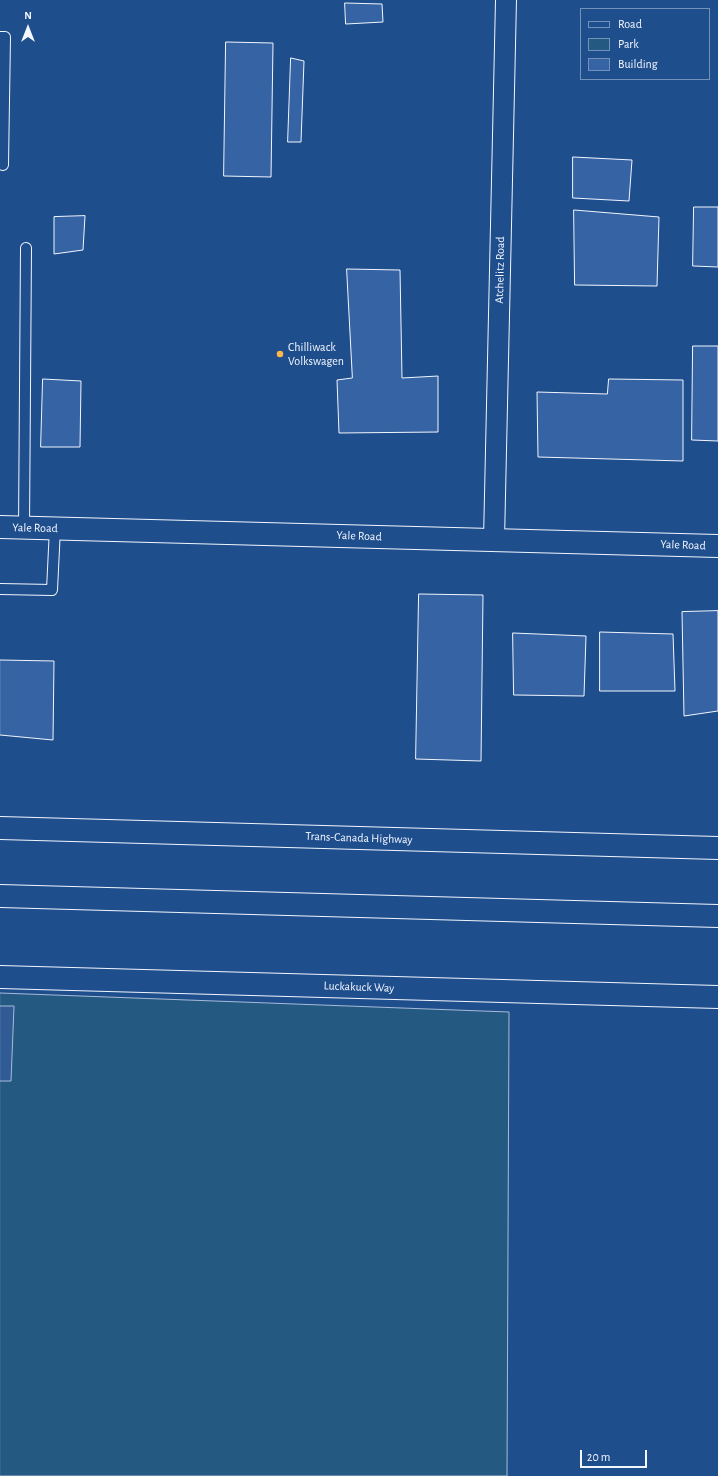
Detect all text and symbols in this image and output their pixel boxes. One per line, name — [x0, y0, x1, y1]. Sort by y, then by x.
north arrow — [8, 8, 48, 48]
legend — [580, 8, 710, 80]
text: N — [24, 10, 32, 21]
text: Road — [618, 18, 642, 30]
text: Park — [618, 38, 639, 50]
text: Building — [618, 58, 658, 70]
street label: Atchelitz Road — [492, 236, 508, 304]
place label: Chilliwack Volkswagen — [288, 340, 344, 368]
marker: Chilliwack Volkswagen — [275, 349, 285, 359]
street label: Yale Road — [12, 520, 58, 536]
street label: Yale Road — [336, 528, 382, 544]
street label: Yale Road — [660, 537, 706, 553]
street label: Trans-Canada Highway — [305, 829, 413, 847]
street label: Luckakuck Way — [323, 979, 395, 995]
scale bar — [582, 1442, 649, 1468]
text: 20 m — [587, 1451, 610, 1463]

